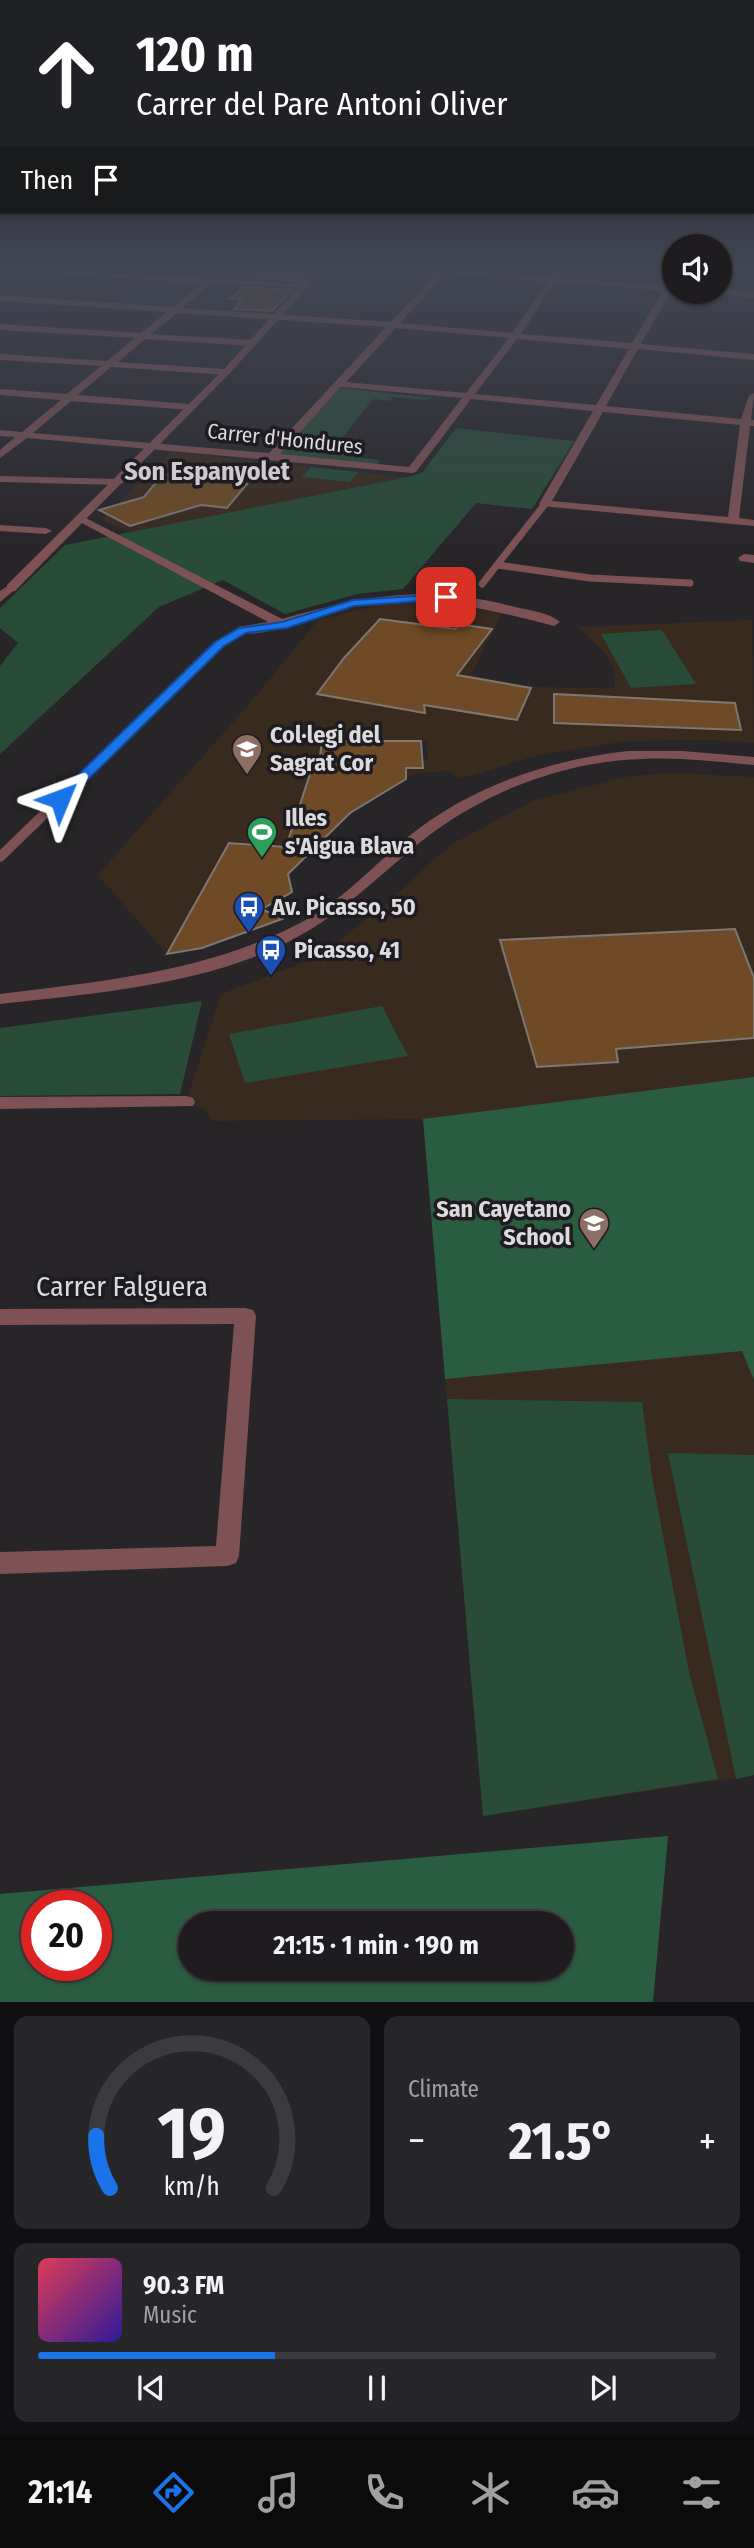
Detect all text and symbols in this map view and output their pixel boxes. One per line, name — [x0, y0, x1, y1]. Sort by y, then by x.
text: 120 m — [136, 25, 254, 84]
icon: ahead — [21, 28, 112, 119]
text: Carrer del Pare Antoni Oliver — [136, 85, 508, 123]
icon: arrive — [87, 161, 125, 199]
text: Then — [21, 165, 73, 196]
map controls — [662, 234, 732, 304]
button: sound — [662, 234, 732, 304]
street label: Carrer d'Hondures — [206, 418, 364, 460]
district label: Son Espanyolet — [124, 456, 291, 487]
pin — [416, 567, 476, 627]
icon: arrive — [427, 578, 465, 616]
place label: Col·legi del Sagrat Cor — [270, 721, 381, 777]
school or university icon: Col·legi del Sagrat Cor — [230, 732, 264, 776]
position arrow — [23, 762, 97, 836]
place label: Illes s'Aigua Blava — [285, 804, 414, 860]
sports icon: Illes s'Aigua Blava — [245, 815, 279, 859]
bus stop icon: Av. Picasso, 50 — [232, 890, 266, 934]
place label: Av. Picasso, 50 — [271, 893, 416, 921]
bus stop icon: Picasso, 41 — [254, 933, 288, 977]
place label: Picasso, 41 — [294, 936, 400, 964]
place label: San Cayetano School — [436, 1195, 571, 1251]
school or university icon: San Cayetano School — [577, 1206, 611, 1250]
street label: Carrer Falguera — [36, 1270, 208, 1303]
speed limit sign: 20 — [21, 1890, 112, 1981]
text: 21:15 · 1 min · 190 m — [273, 1930, 479, 1961]
text: Climate — [408, 2075, 479, 2103]
text: 19 — [158, 2091, 226, 2178]
text: 21.5° — [508, 2110, 615, 2173]
text: − — [408, 2118, 425, 2164]
text: + — [699, 2118, 716, 2164]
text: km/h — [164, 2172, 220, 2202]
text: 90.3 FM — [143, 2270, 224, 2301]
text: Music — [143, 2301, 197, 2329]
icon: previous — [132, 2369, 170, 2407]
icon: pause — [358, 2369, 396, 2407]
icon: next — [584, 2369, 622, 2407]
icon: directions — [149, 2468, 198, 2517]
icon: music — [254, 2468, 303, 2517]
icon: phone — [360, 2468, 409, 2517]
icon: climate — [466, 2468, 515, 2517]
icon: car — [571, 2468, 620, 2517]
icon: filters — [677, 2468, 726, 2517]
text: 21:14 — [28, 2473, 92, 2511]

